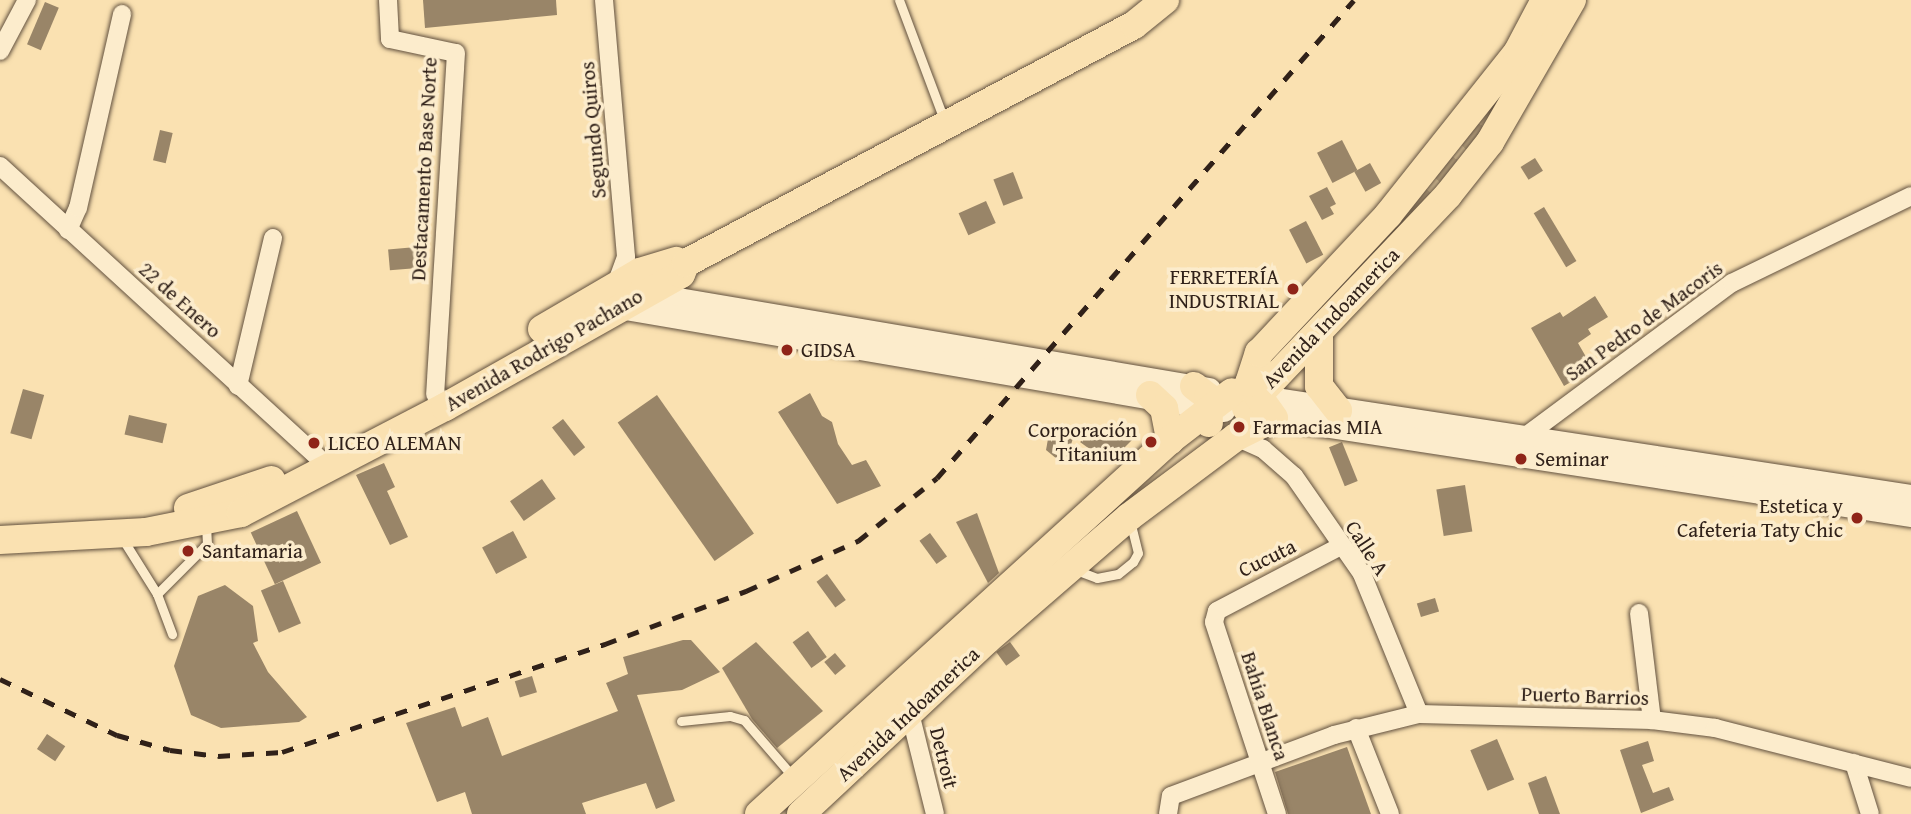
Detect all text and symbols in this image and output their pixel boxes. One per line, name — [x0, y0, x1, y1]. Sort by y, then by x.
street label: Destacamento Base Norte — [406, 56, 442, 282]
street label: Segundo Quiros — [574, 60, 612, 200]
street label: Avenida Indoamerica — [1257, 242, 1405, 394]
street label: San Pedro de Macoris — [1560, 255, 1728, 387]
street label: 22 de Enero — [134, 257, 226, 343]
place label: FERRETERÍA INDUSTRIAL — [1169, 264, 1279, 314]
marker: FERRETERÍA INDUSTRIAL — [1285, 281, 1301, 297]
street label: Avenida Rodrigo Pachano — [441, 283, 647, 417]
place label: GIDSA — [801, 337, 856, 363]
marker: GIDSA — [779, 342, 795, 358]
place label: Farmacias MIA — [1253, 414, 1383, 440]
place label: Corporación Titanium — [1028, 417, 1137, 467]
marker: Farmacias MIA — [1231, 419, 1247, 435]
place label: LICEO ALEMAN — [328, 430, 461, 456]
marker: Corporación Titanium — [1143, 434, 1159, 450]
marker: LICEO ALEMAN — [306, 435, 322, 451]
place label: Seminar — [1535, 446, 1609, 472]
marker: Seminar — [1513, 451, 1529, 467]
place label: Estetica y Cafeteria Taty Chic — [1677, 493, 1843, 543]
marker: Estetica y Cafeteria Taty Chic — [1849, 510, 1865, 526]
street label: Calle A — [1340, 516, 1394, 580]
street label: Cucuta — [1234, 533, 1300, 583]
place label: Santamaria — [202, 538, 303, 564]
marker: Santamaria — [180, 543, 196, 559]
street label: Avenida Indoamerica — [831, 641, 985, 787]
street label: Bahia Blanca — [1236, 648, 1294, 764]
street label: Puerto Barrios — [1521, 681, 1649, 711]
street label: Detroit — [924, 725, 964, 791]

